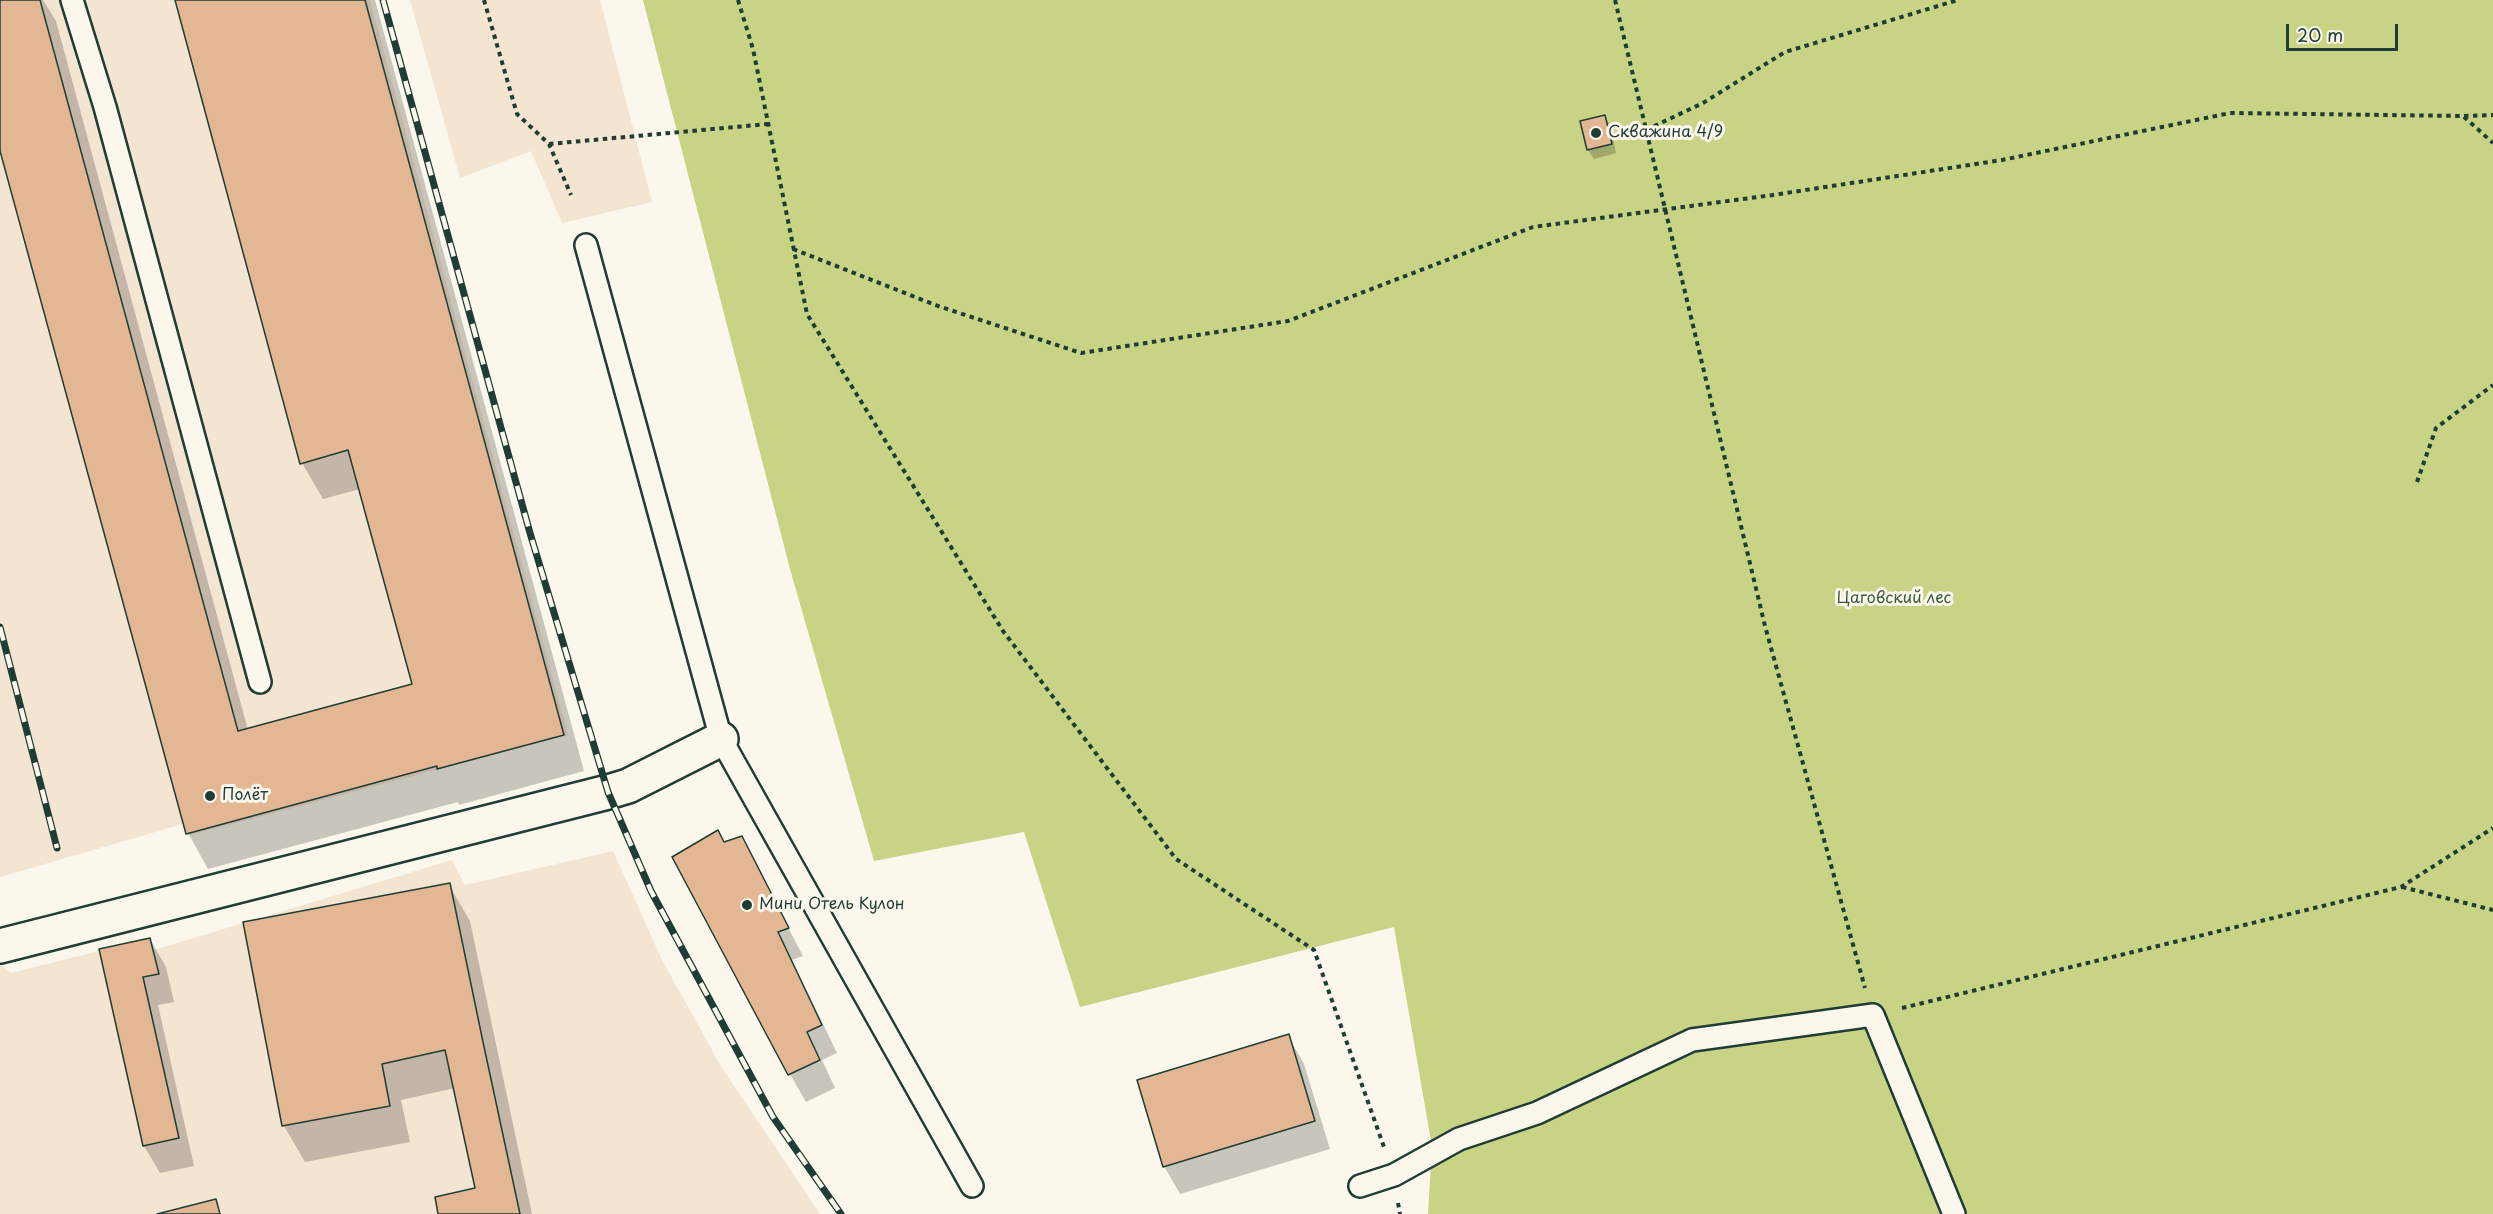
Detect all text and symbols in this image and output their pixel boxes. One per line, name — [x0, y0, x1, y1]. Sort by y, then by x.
scale bar — [2289, 12, 2402, 50]
text: 20 m — [2297, 21, 2343, 48]
place label: Скважина 4/9 — [1608, 123, 1723, 143]
marker: Скважина 4/9 — [1589, 126, 1603, 140]
park label: Цаговский лес — [1837, 589, 1951, 609]
place label: Полёт — [222, 786, 268, 806]
marker: Полёт — [203, 789, 217, 803]
place label: Мини Отель Кулон — [759, 895, 904, 915]
marker: Мини Отель Кулон — [740, 898, 754, 912]

